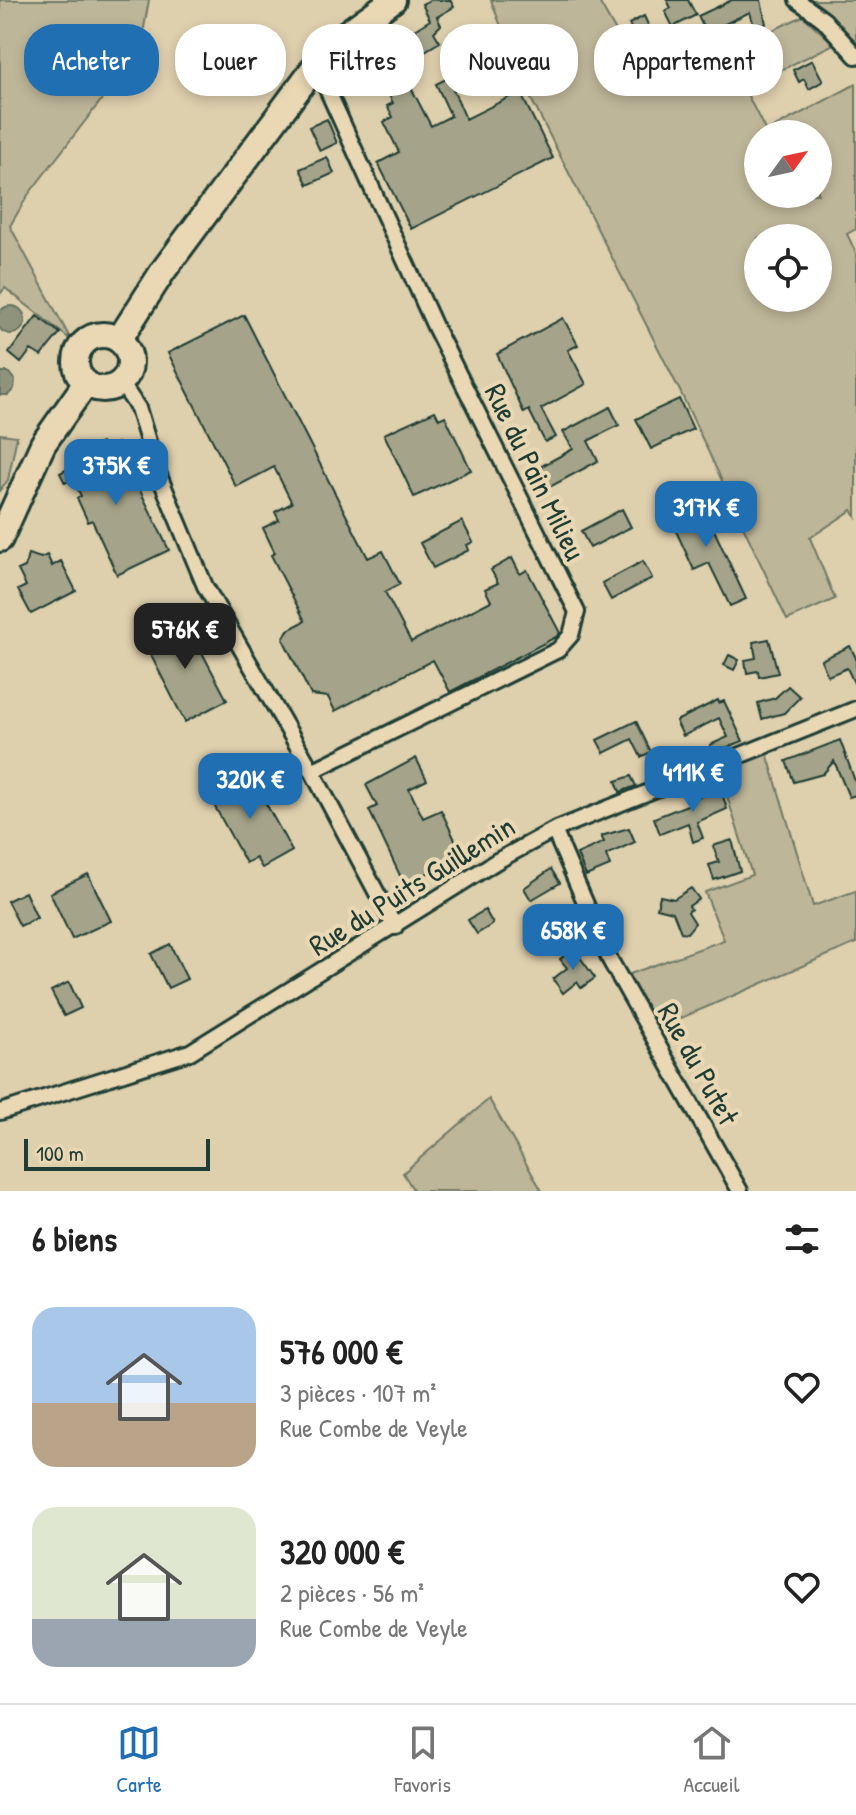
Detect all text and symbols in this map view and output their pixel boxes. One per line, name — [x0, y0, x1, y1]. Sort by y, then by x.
chip: Acheter — [24, 24, 159, 96]
chip: Louer — [175, 24, 286, 96]
chip: Filtres — [302, 24, 424, 96]
chip: Nouveau — [440, 24, 578, 96]
chip: Appartement — [594, 24, 783, 96]
north arrow — [744, 120, 832, 208]
map controls — [744, 120, 832, 312]
button: locate — [744, 224, 832, 312]
street label: Rue du Pain Milieu — [476, 377, 596, 566]
pin: 375K € — [51, 439, 181, 507]
text: 375K € — [82, 447, 150, 482]
pin: 317K € — [641, 481, 771, 549]
text: 317K € — [673, 489, 739, 524]
pin: 576K € — [120, 603, 250, 671]
text: 576K € — [152, 611, 218, 646]
pin: 411K € — [628, 746, 758, 814]
pin: 320K € — [185, 753, 315, 821]
text: 411K € — [663, 754, 723, 789]
text: 320K € — [216, 761, 284, 796]
street label: Rue du Puits Guillemin — [301, 806, 522, 965]
pin: 658K € — [508, 904, 638, 972]
text: 658K € — [541, 912, 605, 947]
street label: Rue du Putet — [649, 995, 749, 1132]
scale bar — [24, 1135, 210, 1171]
text: 100 m — [36, 1138, 84, 1168]
text: 6 biens — [32, 1216, 117, 1262]
icon: filters — [780, 1217, 824, 1261]
text: 576 000 € — [280, 1329, 402, 1375]
icon: home — [96, 1339, 192, 1435]
icon: heart — [780, 1365, 824, 1409]
text: 3 pièces · 107 m² — [280, 1375, 436, 1410]
text: Rue Combe de Veyle — [280, 1410, 468, 1445]
text: 320 000 € — [280, 1529, 404, 1575]
icon: home — [96, 1539, 192, 1635]
icon: heart — [780, 1565, 824, 1609]
text: 2 pièces · 56 m² — [280, 1575, 424, 1610]
text: Rue Combe de Veyle — [280, 1610, 468, 1645]
tab: Carte — [116, 1721, 162, 1799]
tab: Favoris — [394, 1721, 451, 1799]
tab: Accueil — [684, 1721, 740, 1799]

